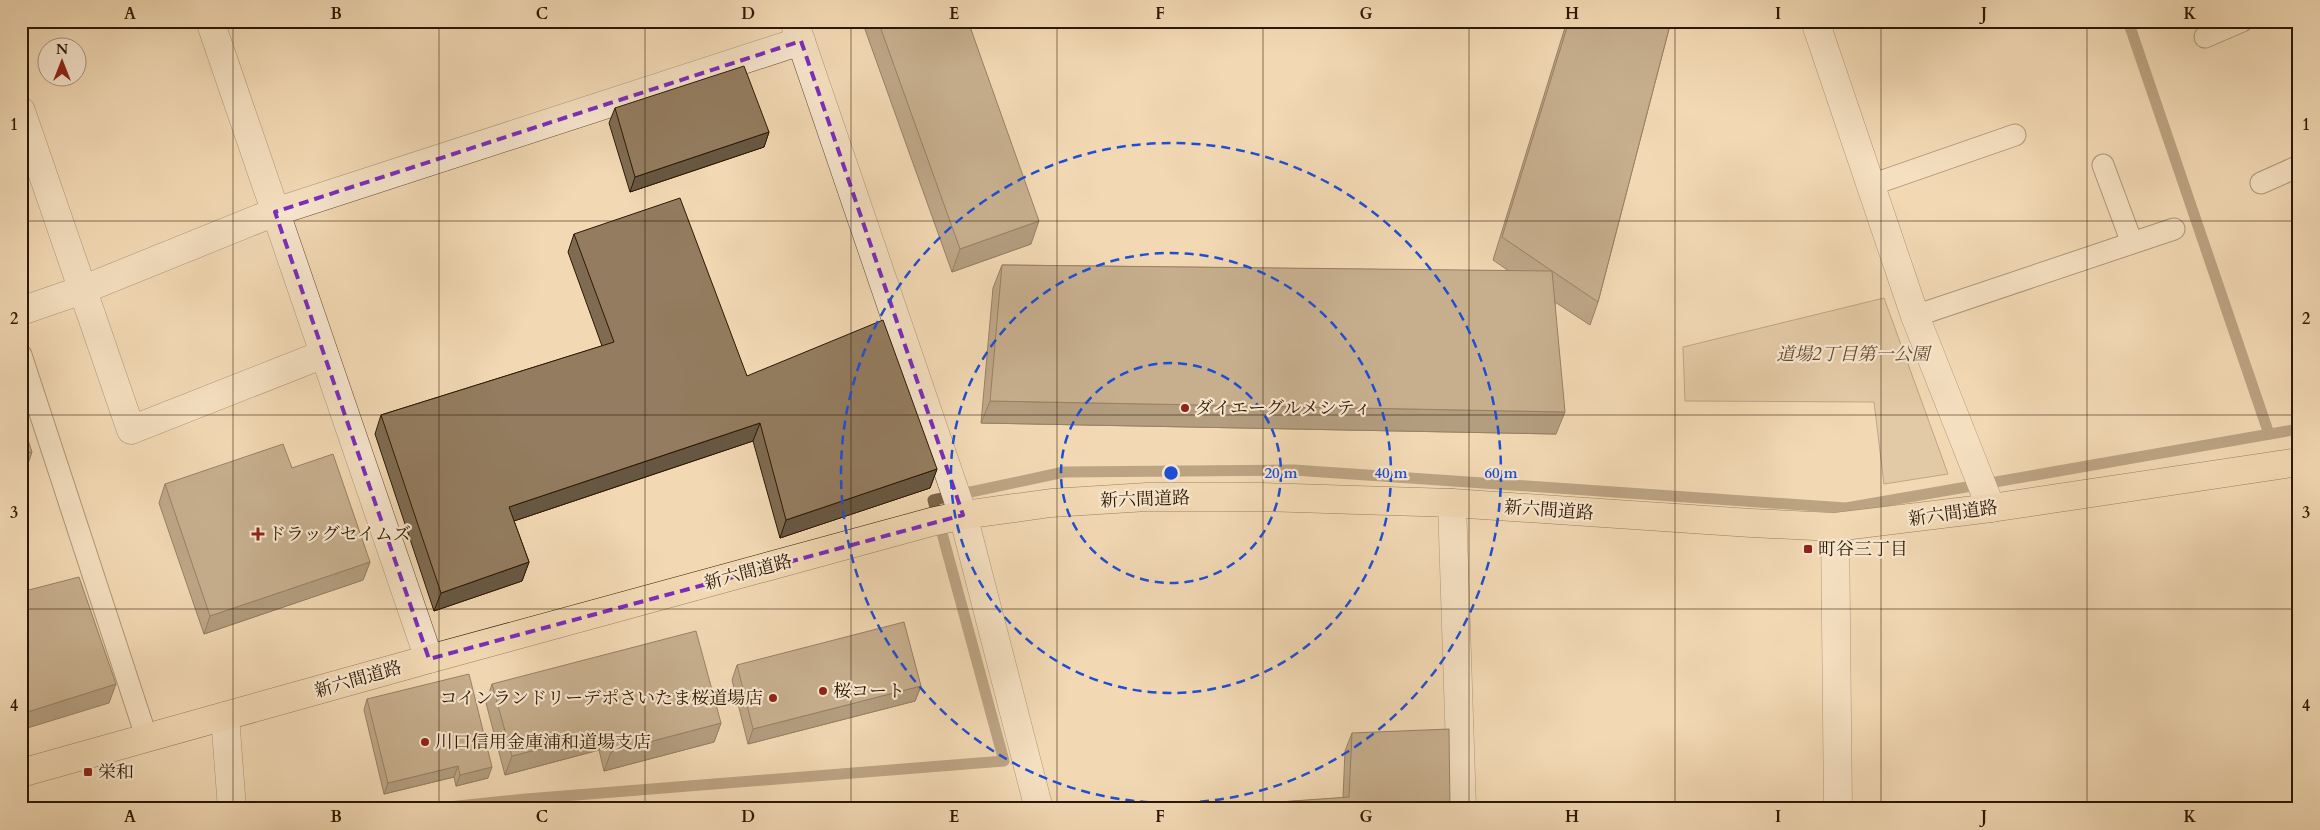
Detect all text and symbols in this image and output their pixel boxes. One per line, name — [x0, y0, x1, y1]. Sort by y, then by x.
text: A — [124, 3, 136, 25]
text: B — [330, 3, 342, 25]
text: C — [536, 3, 548, 25]
text: D — [741, 3, 755, 25]
text: E — [949, 3, 959, 25]
text: F — [1155, 3, 1165, 25]
text: G — [1359, 3, 1373, 25]
text: H — [1565, 3, 1579, 25]
text: I — [1775, 3, 1781, 25]
text: J — [1979, 3, 1987, 25]
text: K — [2184, 3, 2197, 25]
north arrow — [38, 38, 88, 88]
text: N — [56, 40, 68, 59]
text: 1 — [10, 114, 18, 136]
text: 1 — [2302, 114, 2310, 136]
text: 2 — [10, 308, 18, 330]
text: 2 — [2302, 308, 2310, 330]
park label: 道場2丁目第一公園 — [1776, 342, 1933, 367]
place label: ダイエーグルメシティ — [1195, 396, 1371, 421]
marker: ダイエーグルメシティ — [1179, 402, 1191, 414]
text: 20 m — [1264, 463, 1298, 483]
text: 40 m — [1374, 463, 1408, 483]
text: 60 m — [1484, 463, 1518, 483]
centre of rings — [1162, 464, 1180, 482]
street label: 新六間道路 — [1100, 485, 1190, 514]
street label: 新六間道路 — [1503, 495, 1595, 526]
street label: 新六間道路 — [1907, 495, 1999, 532]
text: 3 — [10, 502, 18, 524]
text: 3 — [2302, 502, 2310, 524]
place label: ドラッグセイムズ — [268, 522, 411, 547]
marker: ドラッグセイムズ — [252, 528, 264, 540]
place label: 町谷三丁目 — [1818, 537, 1908, 562]
marker: 町谷三丁目 — [1802, 543, 1814, 555]
street label: 新六間道路 — [701, 549, 795, 596]
street label: 新六間道路 — [311, 655, 405, 704]
place label: 桜コート — [833, 679, 905, 704]
marker: 桜コート — [817, 685, 829, 697]
place label: コインランドリーデポさいたま桜道場店 — [440, 686, 763, 711]
marker: コインランドリーデポさいたま桜道場店 — [767, 692, 779, 704]
text: 4 — [10, 695, 18, 717]
text: 4 — [2302, 695, 2310, 717]
place label: 川口信用金庫浦和道場支店 — [435, 730, 651, 755]
marker: 川口信用金庫浦和道場支店 — [419, 736, 431, 748]
place label: 栄和 — [98, 760, 134, 785]
marker: 栄和 — [82, 766, 94, 778]
text: A — [124, 806, 136, 828]
text: B — [330, 806, 342, 828]
text: C — [536, 806, 548, 828]
text: D — [741, 806, 755, 828]
text: E — [949, 806, 959, 828]
text: F — [1155, 806, 1165, 828]
text: G — [1359, 806, 1373, 828]
text: H — [1565, 806, 1579, 828]
text: I — [1775, 806, 1781, 828]
text: J — [1979, 806, 1987, 828]
text: K — [2184, 806, 2197, 828]

